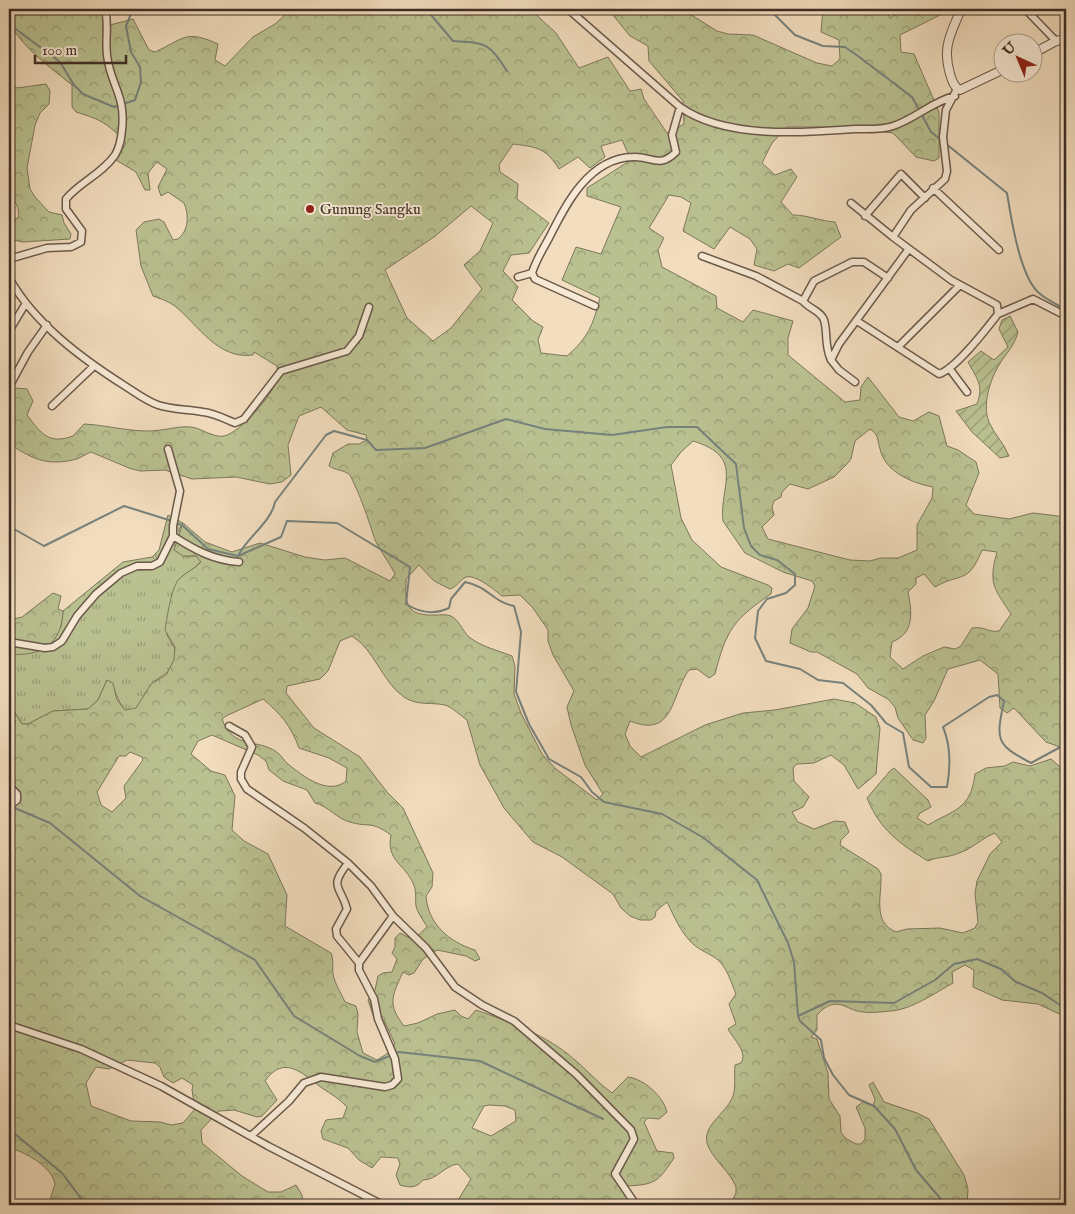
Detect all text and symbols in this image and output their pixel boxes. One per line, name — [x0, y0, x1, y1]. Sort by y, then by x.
scale bar — [35, 32, 126, 64]
north arrow — [992, 32, 1042, 82]
text: U — [998, 38, 1021, 61]
text: 100 m — [42, 41, 78, 60]
place label: Gunung Sangku — [320, 200, 421, 219]
marker: Gunung Sangku — [304, 203, 316, 215]

